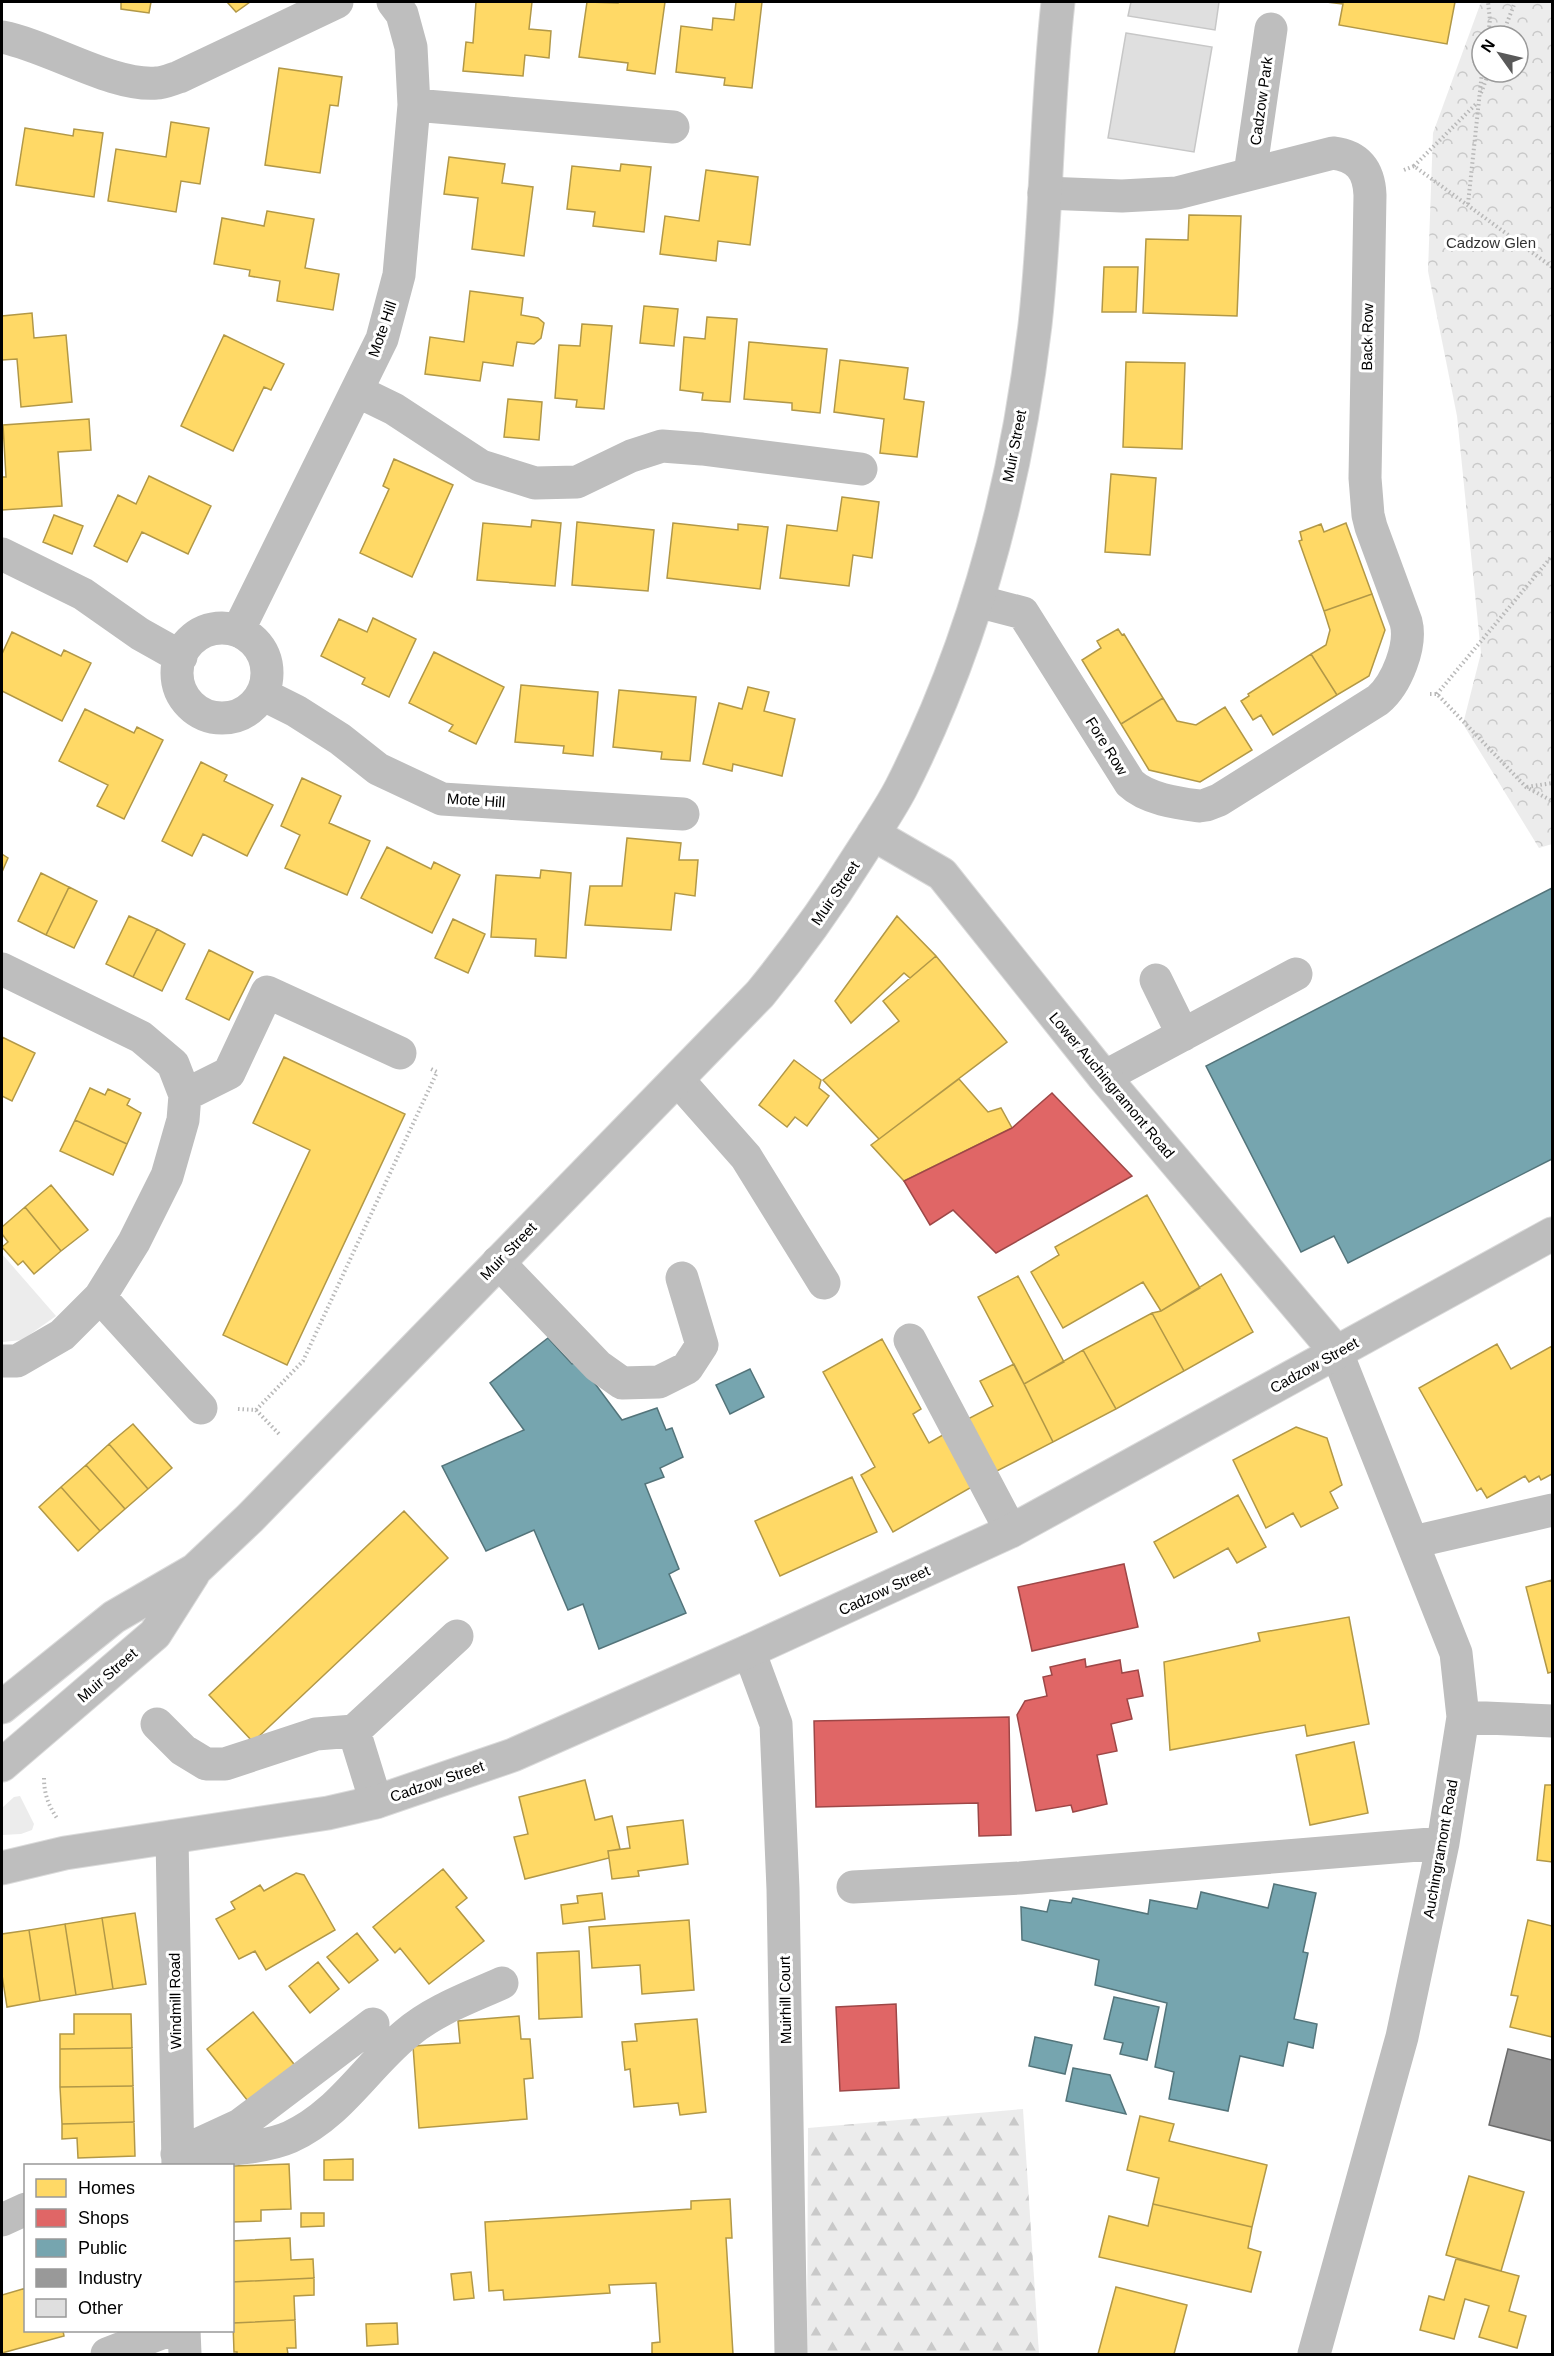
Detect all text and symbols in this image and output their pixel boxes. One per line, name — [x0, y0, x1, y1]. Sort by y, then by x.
north arrow — [1470, 24, 1530, 84]
text: N — [1478, 36, 1498, 55]
street label: Cadzow Park — [1246, 55, 1276, 146]
park label: Cadzow Glen — [1446, 234, 1536, 251]
street label: Mote Hill — [364, 299, 400, 359]
street label: Back Row — [1358, 303, 1376, 371]
street label: Muir Street — [999, 408, 1030, 484]
street label: Fore Row — [1083, 714, 1132, 778]
street label: Mote Hill — [446, 789, 506, 811]
street label: Muir Street — [807, 857, 863, 928]
street label: Lower Auchingramont Road — [1046, 1009, 1178, 1161]
street label: Muir Street — [476, 1218, 540, 1283]
street label: Cadzow Street — [1267, 1333, 1362, 1396]
street label: Cadzow Street — [836, 1561, 933, 1618]
street label: Muir Street — [74, 1644, 141, 1705]
street label: Cadzow Street — [388, 1757, 487, 1805]
street label: Auchingramont Road — [1419, 1778, 1461, 1920]
street label: Windmill Road — [166, 1953, 184, 2049]
street label: Muirhill Court — [776, 1955, 794, 2044]
legend — [24, 2164, 234, 2332]
text: Homes — [78, 2178, 135, 2198]
text: Shops — [78, 2208, 129, 2228]
text: Public — [78, 2238, 127, 2258]
text: Industry — [78, 2268, 142, 2288]
text: Other — [78, 2298, 123, 2318]

